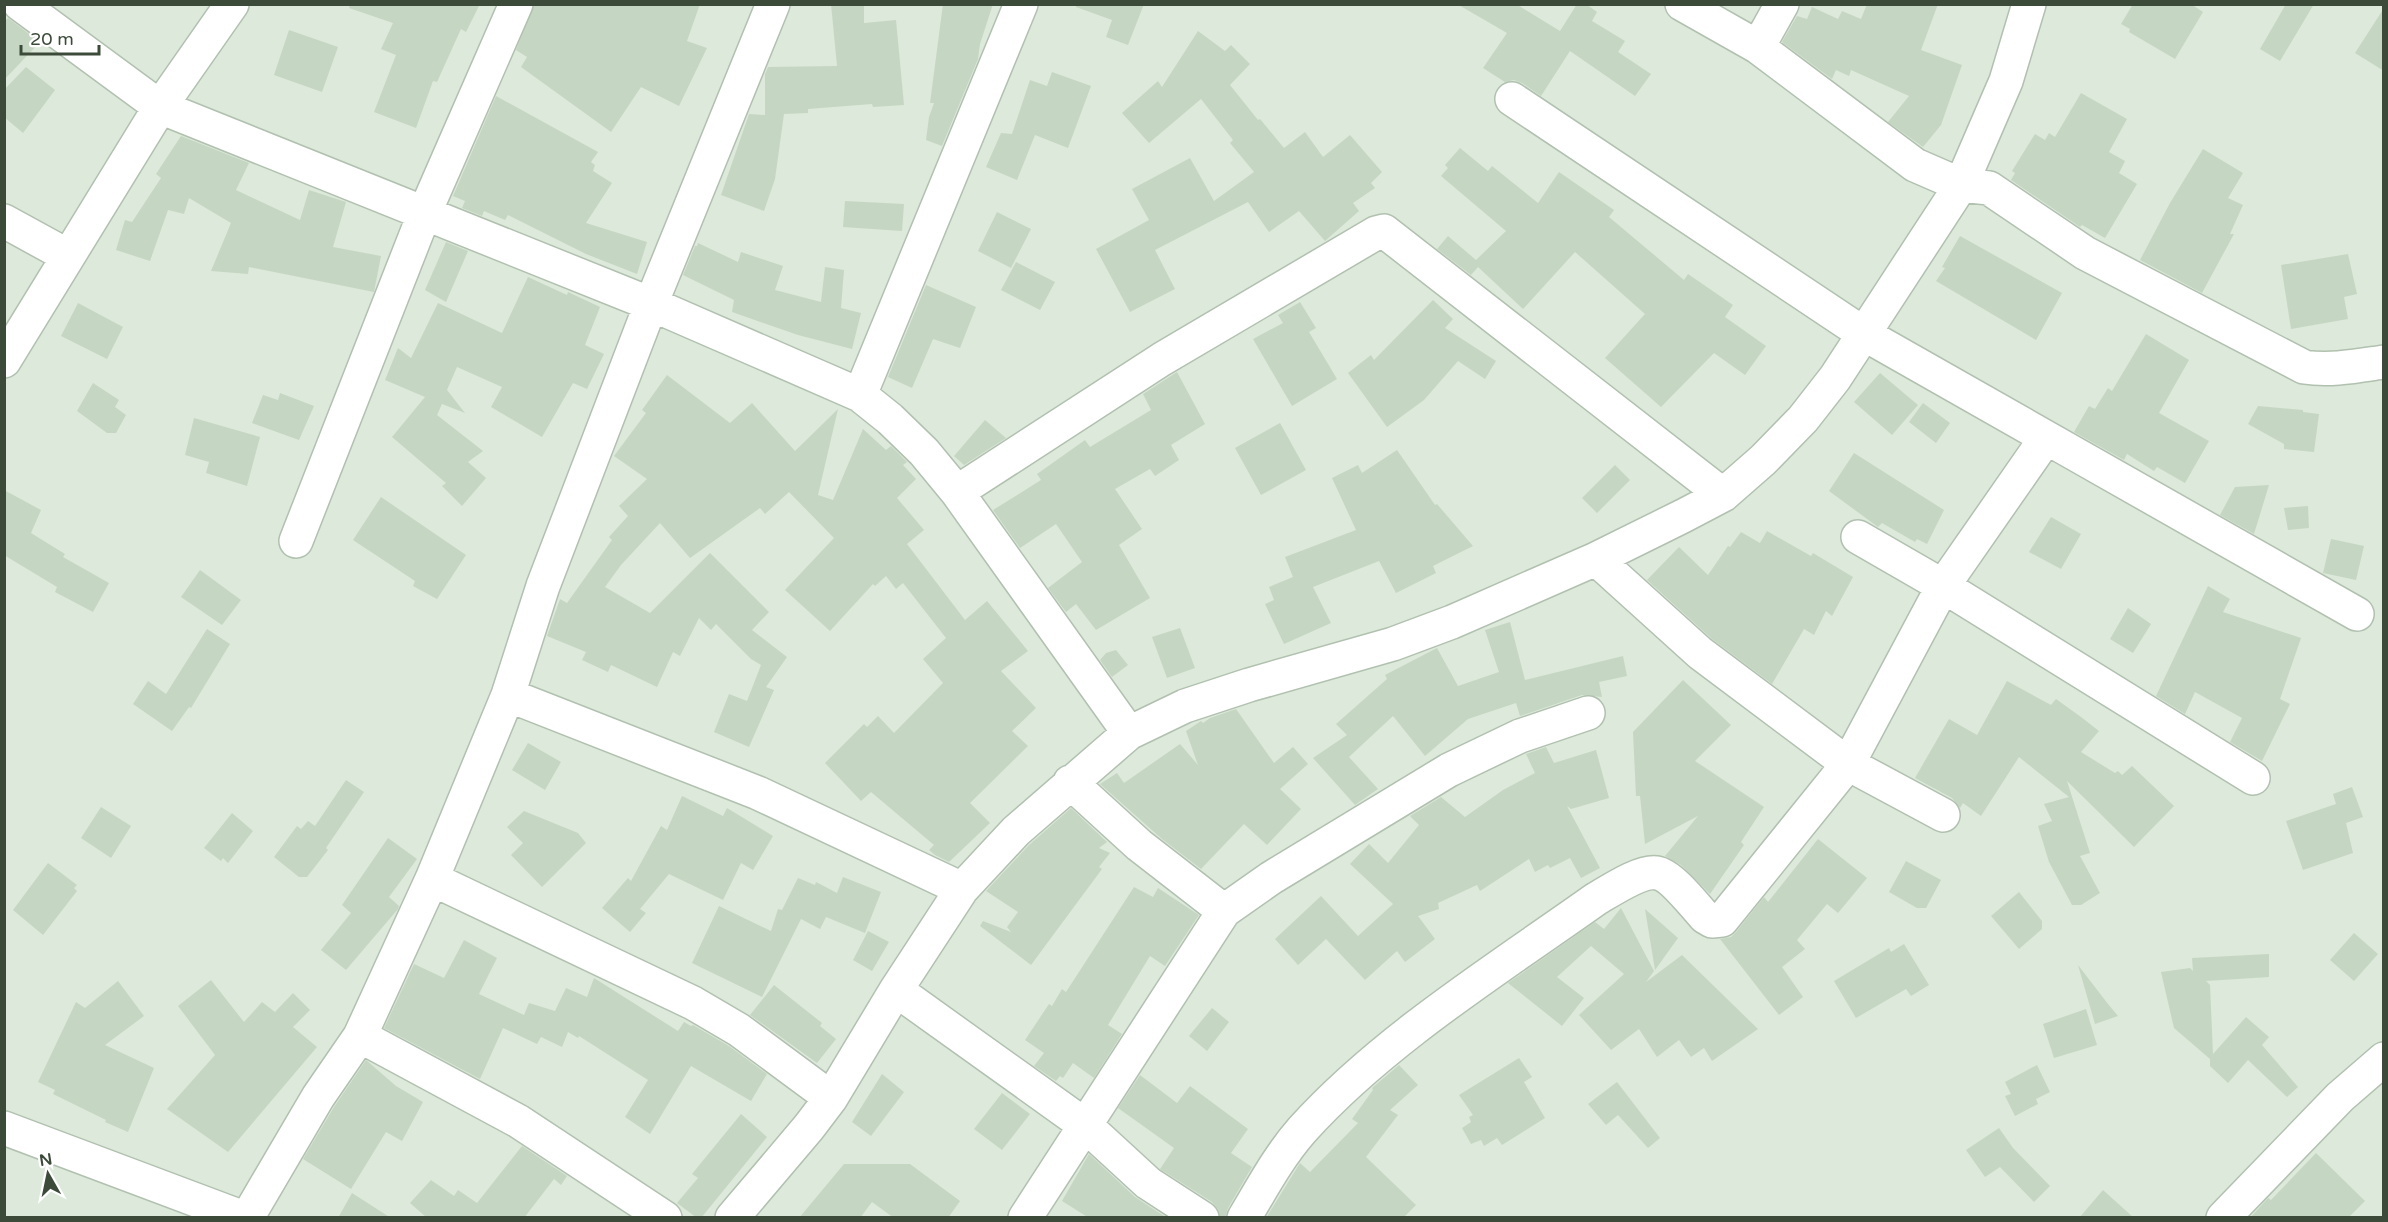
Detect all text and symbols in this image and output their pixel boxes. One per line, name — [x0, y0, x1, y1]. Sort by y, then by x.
scale bar — [21, 18, 99, 56]
text: 20 m — [30, 28, 74, 50]
north arrow — [18, 1144, 78, 1204]
text: N — [38, 1149, 54, 1171]

